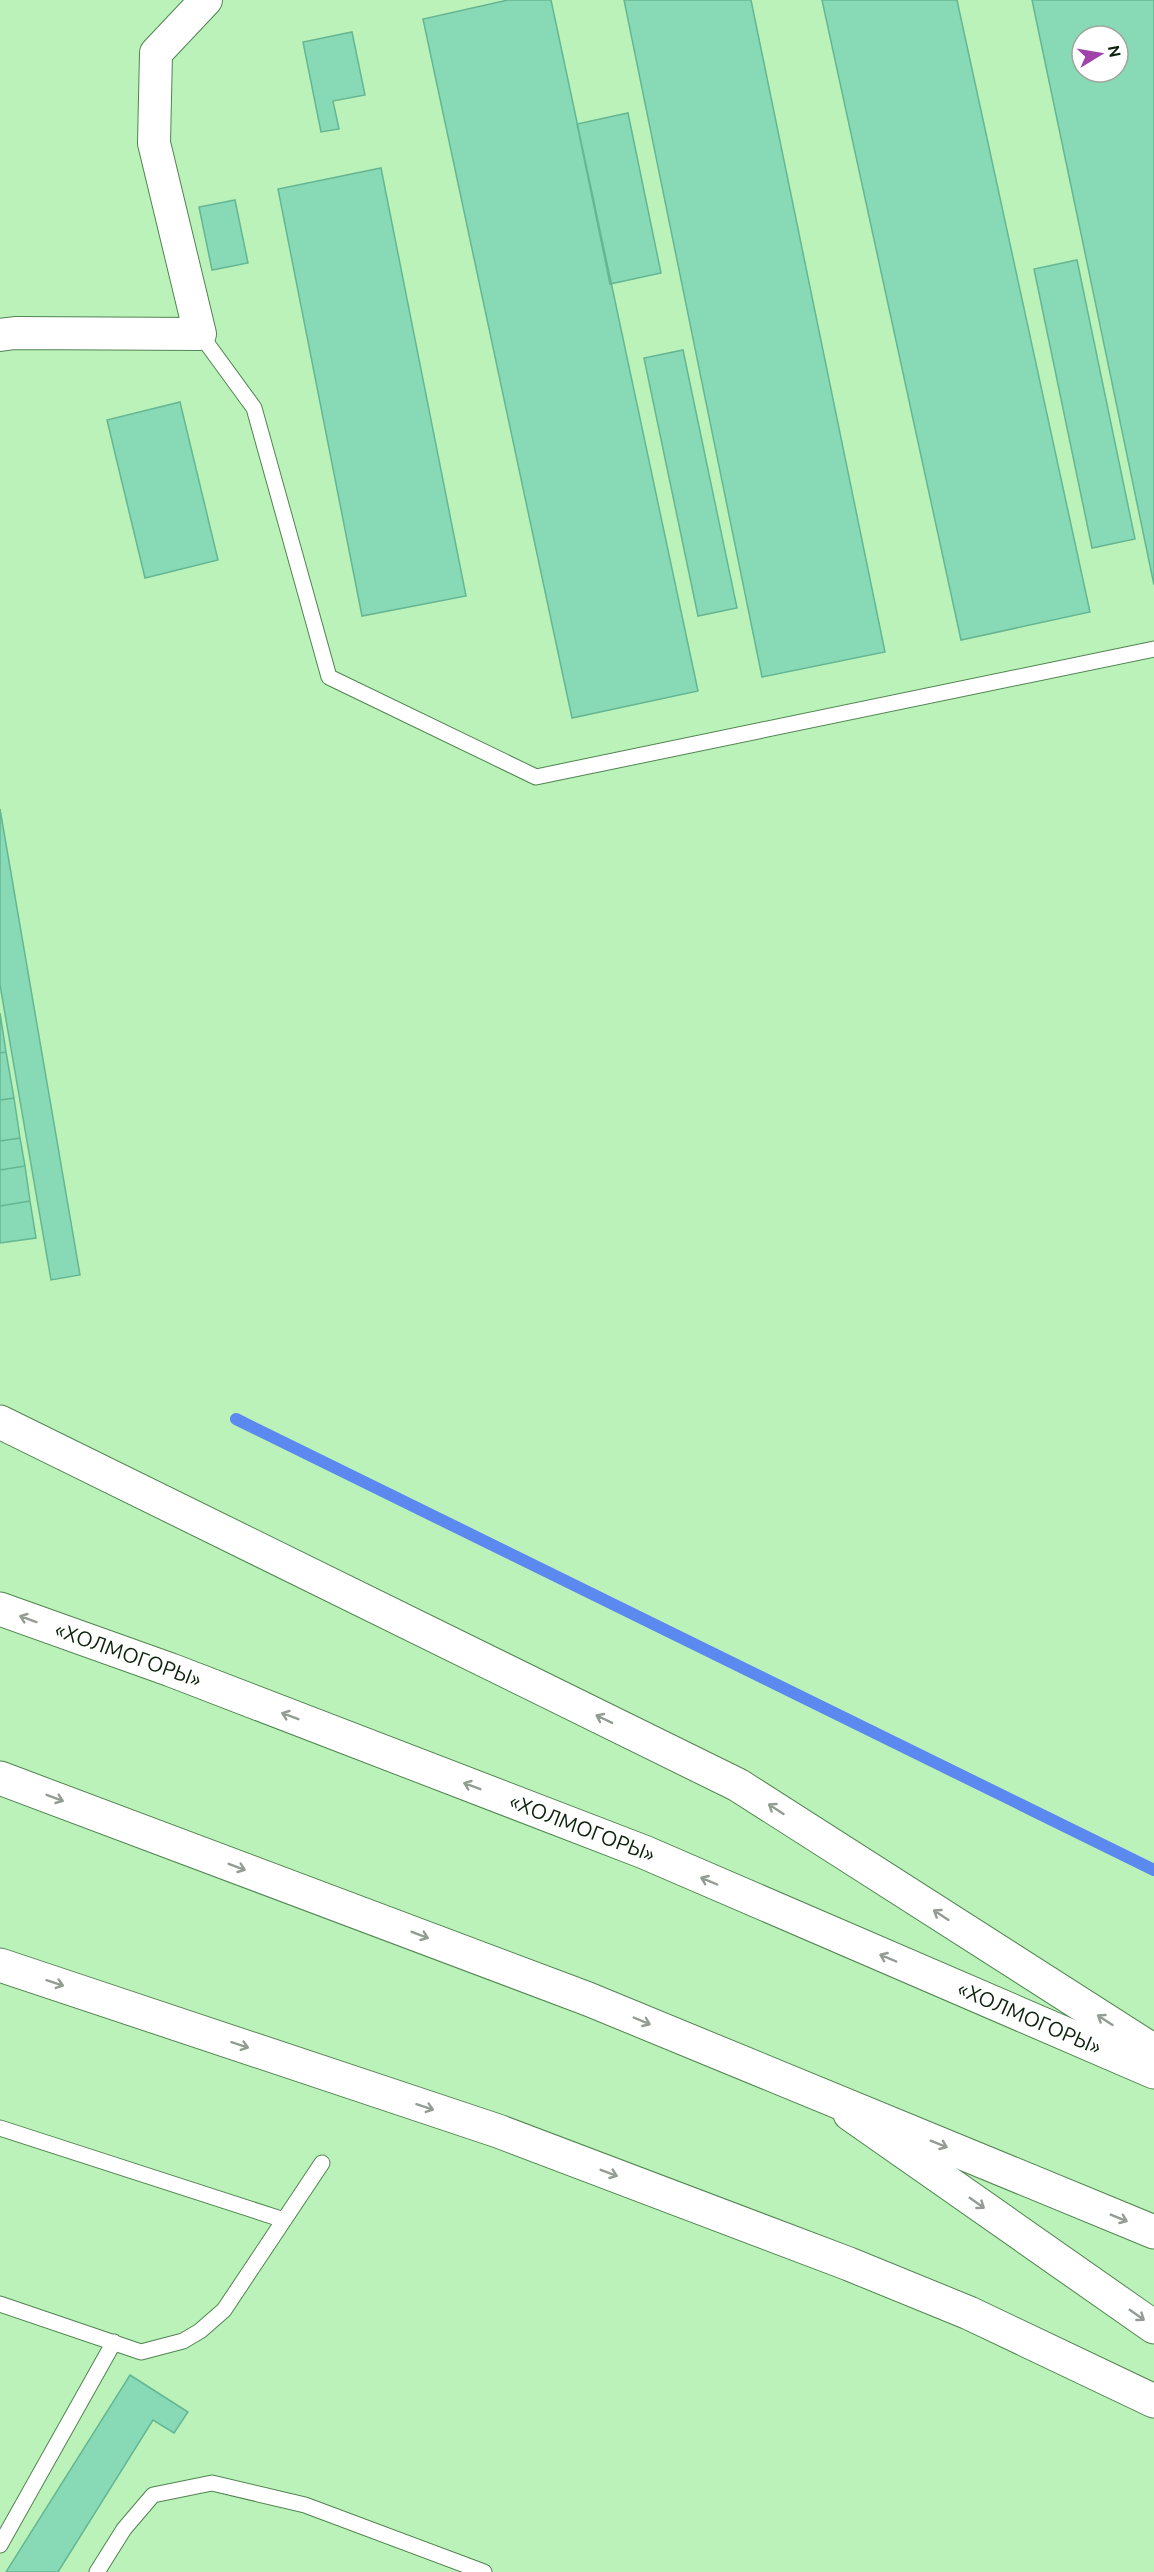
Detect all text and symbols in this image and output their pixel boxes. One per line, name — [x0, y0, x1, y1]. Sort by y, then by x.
north arrow — [1070, 24, 1130, 84]
text: N — [1105, 44, 1125, 59]
one-way arrow — [19, 1612, 38, 1623]
street label: «ХОЛМОГОРЫ» — [52, 1617, 205, 1692]
one-way arrow — [281, 1709, 300, 1720]
one-way arrow — [595, 1712, 613, 1724]
one-way arrow — [463, 1780, 482, 1791]
street label: «ХОЛМОГОРЫ» — [506, 1788, 659, 1866]
one-way arrow — [45, 1794, 64, 1805]
one-way arrow — [768, 1803, 785, 1816]
one-way arrow — [227, 1862, 246, 1873]
one-way arrow — [700, 1874, 718, 1885]
one-way arrow — [932, 1908, 949, 1921]
one-way arrow — [410, 1931, 429, 1942]
one-way arrow — [880, 1952, 898, 1963]
street label: «ХОЛМОГОРЫ» — [954, 1976, 1105, 2059]
one-way arrow — [45, 1979, 64, 1990]
one-way arrow — [1097, 2013, 1114, 2025]
one-way arrow — [633, 2016, 651, 2027]
one-way arrow — [230, 2040, 249, 2051]
one-way arrow — [415, 2102, 434, 2113]
one-way arrow — [929, 2139, 948, 2150]
one-way arrow — [599, 2168, 618, 2179]
one-way arrow — [969, 2197, 985, 2210]
one-way arrow — [1110, 2213, 1128, 2224]
one-way arrow — [1129, 2309, 1145, 2321]

